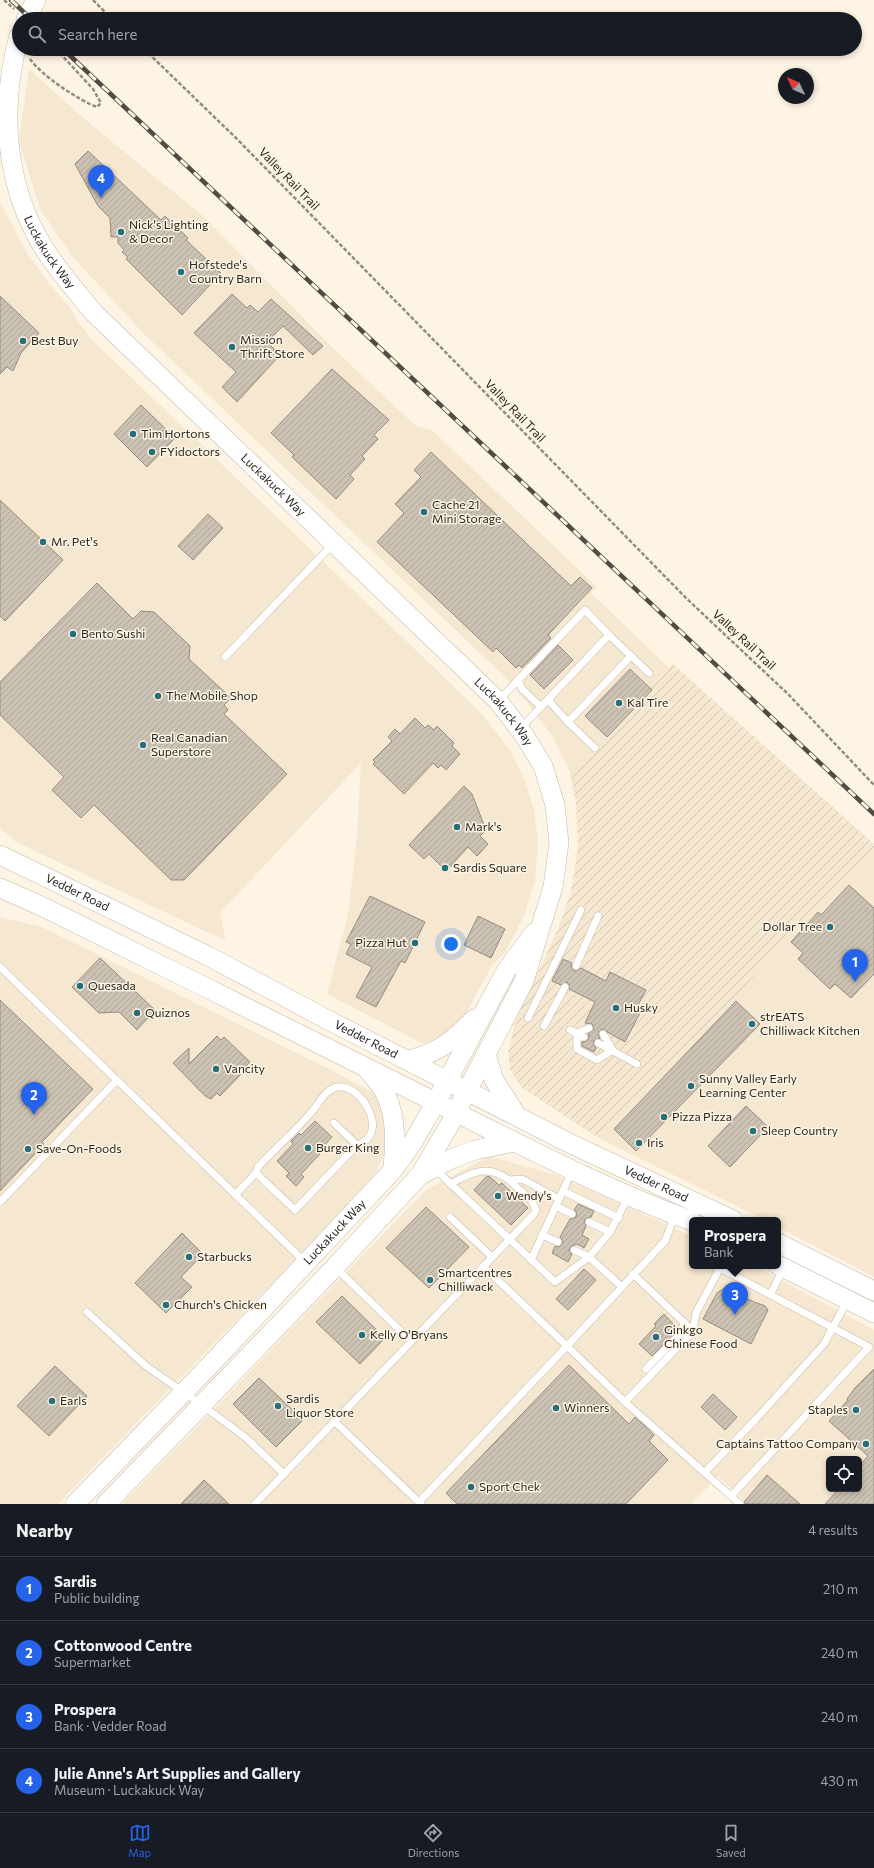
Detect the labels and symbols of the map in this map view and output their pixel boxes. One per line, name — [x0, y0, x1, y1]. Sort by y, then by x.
north arrow — [778, 68, 814, 104]
street label: Valley Rail Trail — [256, 144, 323, 212]
pin: 4 — [88, 165, 114, 198]
street label: Luckakuck Way — [22, 213, 79, 291]
place label: Nick's Lighting & Decor — [129, 217, 209, 245]
marker: Nick's Lighting & Decor — [116, 227, 126, 237]
place label: Hofstede's Country Barn — [189, 257, 262, 285]
marker: Hofstede's Country Barn — [176, 267, 186, 277]
place label: Mission Thrift Store — [240, 332, 304, 360]
place label: Best Buy — [31, 333, 78, 347]
marker: Best Buy — [18, 336, 28, 346]
marker: Mission Thrift Store — [227, 342, 237, 352]
street label: Valley Rail Trail — [482, 376, 549, 444]
place label: Tim Hortons — [141, 426, 210, 440]
marker: Tim Hortons — [128, 429, 138, 439]
place label: FYidoctors — [160, 444, 220, 458]
marker: FYidoctors — [147, 447, 157, 457]
street label: Luckakuck Way — [239, 450, 309, 518]
place label: Cache 21 Mini Storage — [432, 497, 501, 525]
marker: Cache 21 Mini Storage — [419, 507, 429, 517]
place label: Mr. Pet's — [51, 534, 98, 548]
marker: Mr. Pet's — [38, 537, 48, 547]
street label: Valley Rail Trail — [710, 606, 779, 672]
place label: Bento Sushi — [81, 626, 145, 640]
marker: Bento Sushi — [68, 629, 78, 639]
street label: Luckakuck Way — [472, 674, 537, 748]
place label: The Mobile Shop — [166, 688, 258, 702]
marker: The Mobile Shop — [153, 691, 163, 701]
place label: Kal Tire — [627, 695, 668, 709]
marker: Kal Tire — [614, 698, 624, 708]
place label: Real Canadian Superstore — [151, 730, 227, 758]
marker: Real Canadian Superstore — [138, 740, 148, 750]
place label: Mark's — [465, 819, 502, 833]
marker: Mark's — [452, 822, 462, 832]
place label: Sardis Square — [453, 860, 527, 874]
marker: Sardis Square — [440, 863, 450, 873]
street label: Vedder Road — [44, 870, 112, 913]
place label: Dollar Tree — [763, 919, 822, 933]
marker: Dollar Tree — [825, 922, 835, 932]
your location — [441, 934, 461, 954]
place label: Pizza Hut — [355, 935, 407, 949]
marker: Pizza Hut — [410, 938, 420, 948]
pin: 1 — [842, 949, 868, 982]
place label: Quesada — [88, 978, 136, 992]
marker: Quesada — [75, 981, 85, 991]
place label: Husky — [624, 1000, 658, 1014]
marker: Husky — [611, 1003, 621, 1013]
place label: Quiznos — [145, 1005, 190, 1019]
marker: Quiznos — [132, 1008, 142, 1018]
place label: strEATS Chilliwack Kitchen — [760, 1009, 860, 1037]
street label: Vedder Road — [333, 1017, 401, 1061]
marker: strEATS Chilliwack Kitchen — [747, 1019, 757, 1029]
place label: Vancity — [224, 1061, 265, 1075]
marker: Vancity — [211, 1064, 221, 1074]
place label: Sunny Valley Early Learning Center — [699, 1071, 797, 1099]
marker: Sunny Valley Early Learning Center — [686, 1081, 696, 1091]
pin: 2 — [21, 1082, 47, 1115]
place label: Pizza Pizza — [672, 1109, 732, 1123]
marker: Pizza Pizza — [659, 1112, 669, 1122]
place label: Sleep Country — [761, 1123, 838, 1137]
marker: Sleep Country — [748, 1126, 758, 1136]
place label: Iris — [647, 1135, 664, 1149]
marker: Iris — [634, 1138, 644, 1148]
place label: Burger King — [316, 1140, 380, 1154]
place label: Save-On-Foods — [36, 1141, 122, 1155]
marker: Burger King — [303, 1143, 313, 1153]
marker: Save-On-Foods — [23, 1144, 33, 1154]
street label: Vedder Road — [622, 1162, 691, 1204]
place label: Wendy's — [506, 1188, 552, 1202]
marker: Wendy's — [493, 1191, 503, 1201]
street label: Luckakuck Way — [300, 1196, 368, 1267]
place label: Starbucks — [197, 1249, 252, 1263]
marker: Starbucks — [184, 1252, 194, 1262]
place label: Smartcentres Chilliwack — [438, 1265, 512, 1293]
marker: Smartcentres Chilliwack — [425, 1275, 435, 1285]
pin: 3 — [722, 1282, 748, 1315]
place label: Church's Chicken — [174, 1297, 267, 1311]
marker: Church's Chicken — [161, 1300, 171, 1310]
place label: Ginkgo Chinese Food — [664, 1322, 737, 1350]
place label: Kelly O'Bryans — [370, 1327, 448, 1341]
marker: Kelly O'Bryans — [357, 1330, 367, 1340]
marker: Ginkgo Chinese Food — [651, 1332, 661, 1342]
place label: Sardis Liquor Store — [286, 1391, 354, 1419]
place label: Earls — [60, 1393, 87, 1407]
marker: Earls — [47, 1396, 57, 1406]
place label: Winners — [564, 1400, 609, 1414]
marker: Sardis Liquor Store — [273, 1401, 283, 1411]
place label: Staples — [808, 1402, 848, 1416]
marker: Winners — [551, 1403, 561, 1413]
marker: Staples — [851, 1405, 861, 1415]
place label: Captains Tattoo Company — [716, 1436, 858, 1450]
marker: Captains Tattoo Company — [861, 1439, 871, 1449]
place label: Sport Chek — [479, 1479, 541, 1493]
marker: Sport Chek — [466, 1482, 476, 1492]

